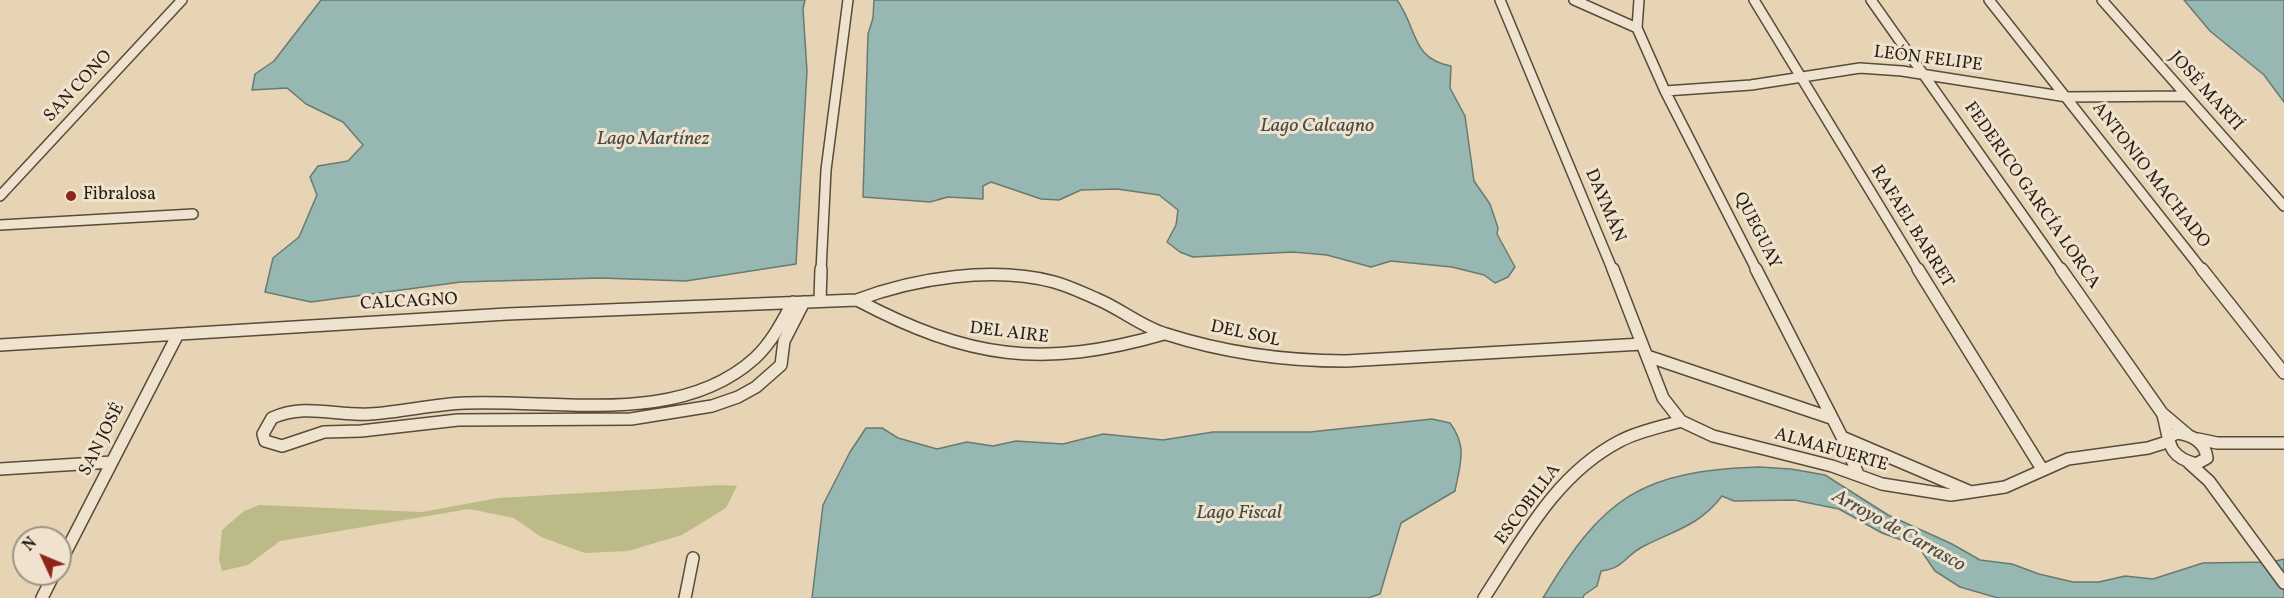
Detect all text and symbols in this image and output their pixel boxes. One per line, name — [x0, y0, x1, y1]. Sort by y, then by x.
street label: LEÓN FELIPE — [1872, 43, 1984, 77]
street label: SAN CONO — [40, 46, 118, 128]
street label: JOSÉ MARTÍ — [2163, 47, 2247, 137]
street label: FEDERICO GARCÍA LORCA — [1958, 98, 2104, 294]
street label: ANTONIO MACHADO — [2086, 99, 2214, 253]
water label: Lago Calcagno — [1260, 115, 1374, 139]
water label: Lago Martínez — [596, 128, 710, 152]
street label: RAFAEL BARRET — [1865, 162, 1957, 292]
street label: DAYMÁN — [1579, 166, 1629, 246]
place label: Fibralosa — [83, 185, 156, 207]
marker: Fibralosa — [64, 189, 78, 203]
street label: QUEGUAY — [1727, 189, 1785, 273]
street label: CALCAGNO — [360, 290, 458, 316]
street label: DEL SOL — [1208, 317, 1282, 353]
street label: DEL AIRE — [968, 318, 1050, 350]
street label: SAN JOSÉ — [75, 400, 131, 480]
street label: ALMAFUERTE — [1772, 424, 1890, 478]
street label: ESCOBILLA — [1492, 460, 1566, 550]
water label: Arroyo de Carrasco — [1827, 485, 1969, 579]
water label: Lago Fiscal — [1196, 502, 1282, 526]
north arrow — [12, 526, 72, 586]
text: N — [19, 533, 42, 557]

